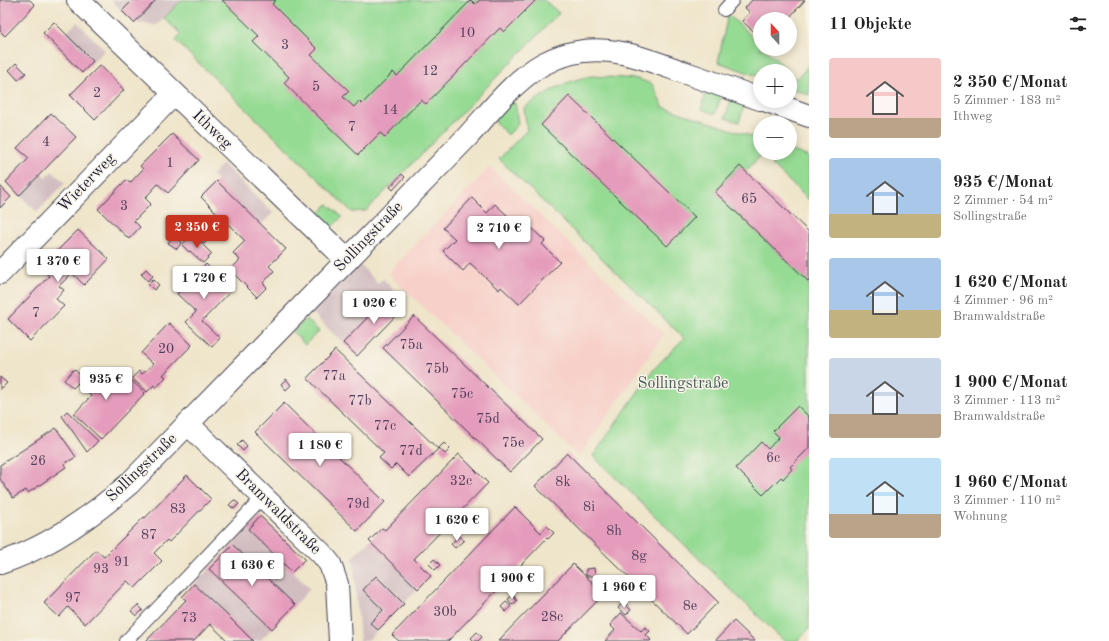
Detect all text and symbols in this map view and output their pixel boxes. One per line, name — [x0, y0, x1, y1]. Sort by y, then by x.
north arrow — [753, 12, 797, 56]
map controls — [753, 12, 797, 160]
icon: filters — [1067, 13, 1089, 35]
text: 11 Objekte — [829, 16, 912, 33]
house number: 10 — [459, 26, 475, 40]
house number: 3 — [281, 38, 289, 52]
house number: 12 — [422, 64, 438, 78]
button: + — [753, 64, 797, 108]
icon: home — [861, 74, 909, 122]
text: 2 350 €/Monat — [953, 74, 1067, 91]
house number: 5 — [312, 80, 320, 94]
house number: 2 — [93, 86, 101, 100]
text: 5 Zimmer · 183 m² — [953, 94, 1061, 107]
house number: 14 — [382, 103, 398, 117]
street label: Ithweg — [189, 107, 235, 153]
text: Ithweg — [953, 110, 992, 123]
button: − — [753, 116, 797, 160]
house number: 7 — [348, 120, 356, 134]
house number: 4 — [42, 135, 50, 149]
street label: Wieterweg — [55, 150, 119, 216]
house number: 1 — [166, 156, 174, 170]
icon: home — [861, 174, 909, 222]
text: 935 €/Monat — [953, 174, 1053, 191]
house number: 65 — [741, 192, 757, 206]
text: 2 Zimmer · 54 m² — [953, 194, 1053, 207]
house number: 3 — [120, 199, 128, 213]
street label: Sollingstraße — [332, 199, 406, 275]
text: Sollingstraße — [953, 210, 1027, 223]
pin: 2 350 € — [160, 215, 234, 249]
pin: 2 710 € — [462, 216, 536, 250]
text: 2 350 € — [175, 221, 219, 234]
text: 2 710 € — [477, 222, 521, 235]
pin: 1 370 € — [21, 249, 95, 283]
text: 1 370 € — [36, 255, 80, 268]
pin: 1 720 € — [167, 266, 241, 300]
text: 1 720 € — [182, 272, 226, 285]
icon: home — [861, 274, 909, 322]
text: 1 620 €/Monat — [953, 274, 1067, 291]
pin: 1 020 € — [337, 291, 411, 325]
text: 4 Zimmer · 96 m² — [953, 294, 1053, 307]
text: 1 020 € — [352, 297, 396, 310]
house number: 7 — [32, 306, 40, 320]
text: Bramwaldstraße — [953, 310, 1045, 323]
house number: 75a — [399, 338, 423, 352]
house number: 20 — [158, 342, 174, 356]
house number: 75b — [425, 362, 449, 376]
pin: 935 € — [78, 367, 134, 401]
house number: 77a — [322, 369, 346, 383]
text: 935 € — [89, 373, 123, 386]
icon: home — [861, 374, 909, 422]
text: 1 900 €/Monat — [953, 374, 1067, 391]
park label: Sollingstraße — [638, 376, 728, 392]
house number: 75c — [451, 387, 473, 401]
house number: 77b — [348, 394, 372, 408]
text: 3 Zimmer · 113 m² — [953, 394, 1061, 407]
text: Bramwaldstraße — [953, 410, 1045, 423]
house number: 75d — [476, 412, 500, 426]
house number: 77c — [374, 419, 396, 433]
street label: Sollingstraße — [104, 431, 180, 505]
pin: 1 180 € — [283, 433, 357, 467]
house number: 75e — [502, 436, 524, 450]
text: 1 180 € — [298, 439, 342, 452]
house number: 77d — [399, 444, 423, 458]
house number: 6c — [766, 451, 780, 465]
house number: 26 — [30, 454, 46, 468]
street label: Bramwaldstraße — [232, 466, 324, 558]
house number: 32c — [450, 474, 472, 488]
icon: home — [861, 474, 909, 522]
text: 1 960 €/Monat — [953, 474, 1067, 491]
house number: 8k — [555, 475, 571, 489]
text: 3 Zimmer · 110 m² — [953, 494, 1061, 507]
house number: 79d — [346, 497, 370, 511]
house number: 8i — [583, 500, 595, 514]
house number: 83 — [170, 502, 186, 516]
pin: 1 620 € — [420, 508, 494, 542]
text: Wohnung — [953, 510, 1007, 523]
text: 1 620 € — [435, 514, 479, 527]
house number: 8h — [606, 524, 622, 538]
house number: 87 — [141, 528, 157, 542]
house number: 8g — [631, 549, 647, 563]
pin: 1 630 € — [215, 553, 289, 587]
house number: 91 — [114, 555, 130, 569]
text: 1 630 € — [230, 559, 274, 572]
house number: 93 — [93, 562, 109, 576]
pin: 1 900 € — [475, 566, 549, 600]
text: 1 900 € — [490, 572, 534, 585]
pin: 1 960 € — [587, 575, 661, 609]
text: 1 960 € — [602, 581, 646, 594]
house number: 97 — [65, 591, 81, 605]
house number: 8e — [683, 599, 697, 613]
house number: 30b — [433, 605, 457, 619]
house number: 28c — [541, 610, 563, 624]
house number: 73 — [181, 611, 197, 625]

